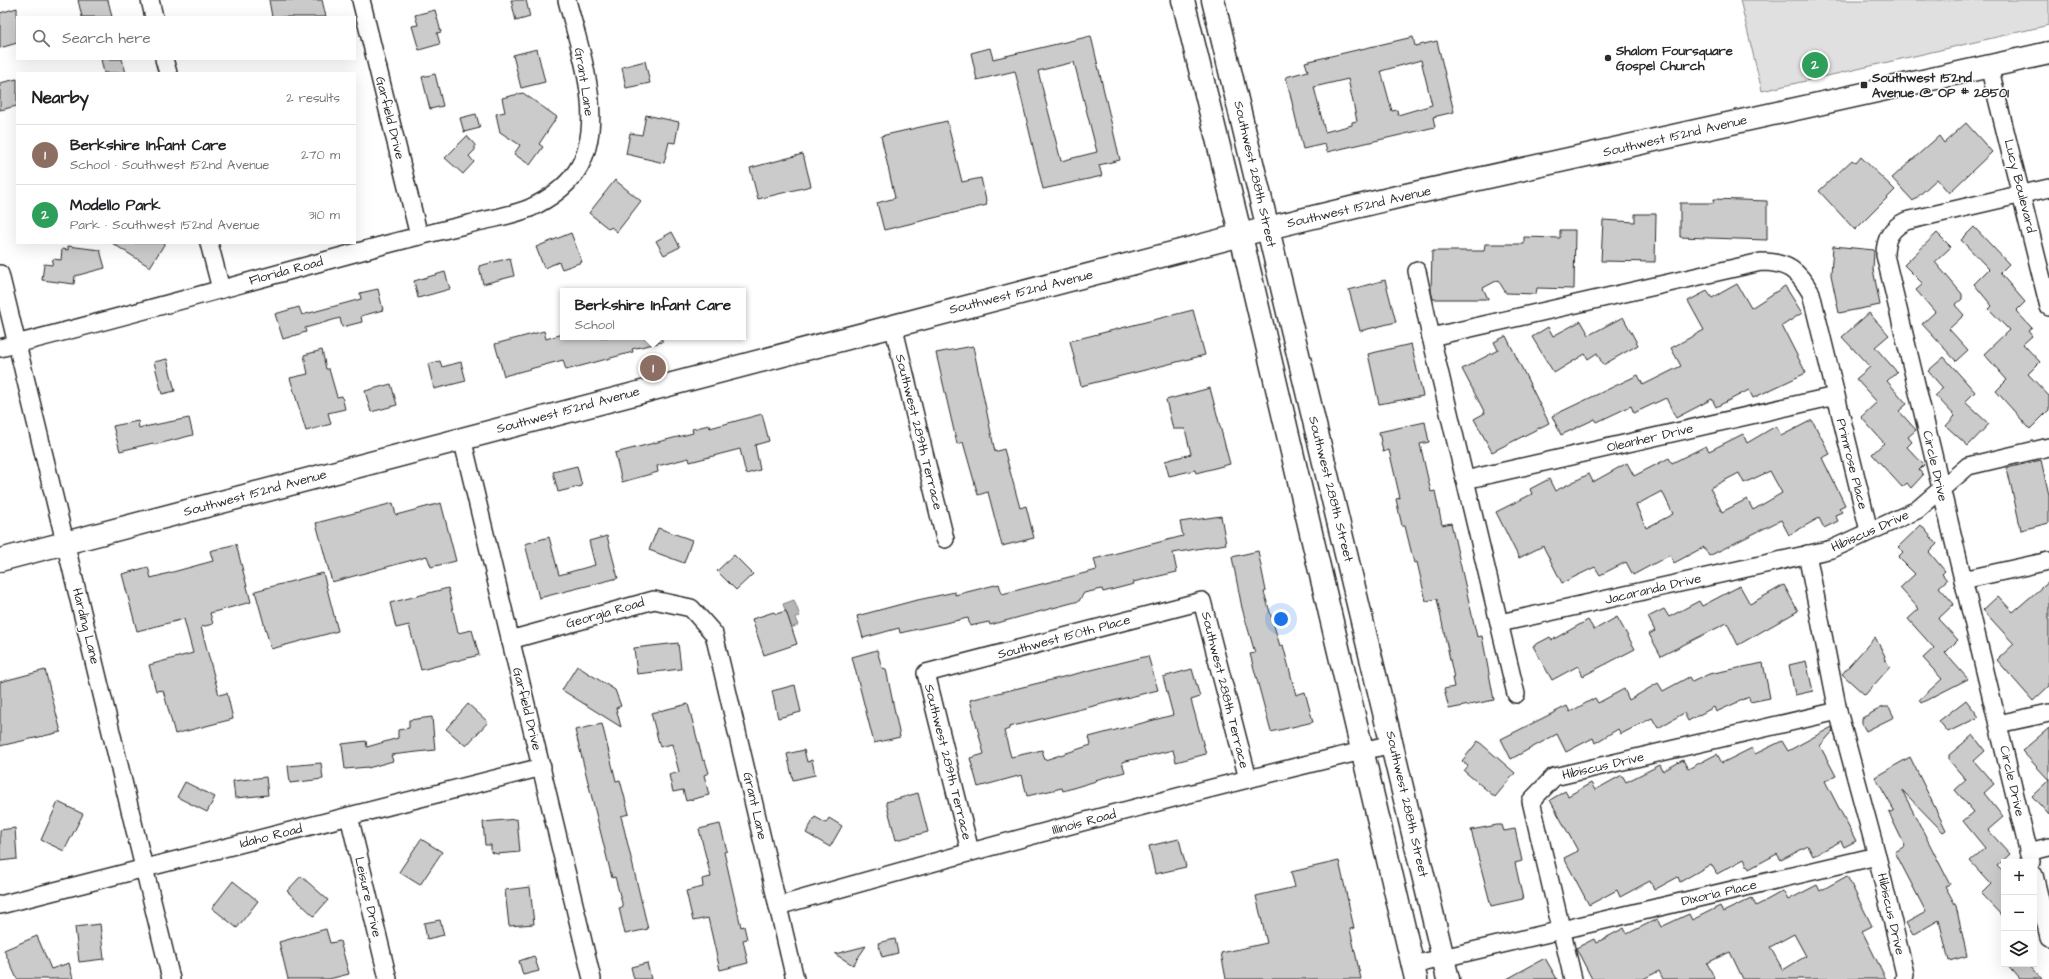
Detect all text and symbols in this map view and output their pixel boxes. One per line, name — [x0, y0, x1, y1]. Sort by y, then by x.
search box — [16, 16, 356, 60]
icon: search — [30, 27, 52, 49]
text: Search here — [62, 28, 151, 49]
place label: Shalom Foursquare Gospel Church — [1615, 42, 1733, 76]
street label: Grant Lane — [570, 47, 598, 117]
pin: 2 — [1802, 50, 1828, 80]
marker: Shalom Foursquare Gospel Church — [1603, 53, 1613, 63]
place label: Southwest 152nd Avenue @ OP # 28501 — [1871, 69, 2009, 102]
street label: Garfield Drive — [371, 75, 409, 161]
marker: Southwest 152nd Avenue @ OP # 28501 — [1859, 80, 1869, 90]
text: Nearby — [32, 86, 89, 110]
text: 2 results — [286, 89, 340, 107]
street label: Southwest 288th Street — [1229, 99, 1281, 250]
street label: Southwest 152nd Avenue — [1601, 111, 1749, 161]
text: Berkshire Infant Care — [70, 135, 226, 156]
street label: Lucy Boulevard — [1999, 137, 2040, 235]
text: 1 — [44, 146, 46, 164]
text: 270 m — [301, 146, 340, 164]
text: School · Southwest 152nd Avenue — [70, 156, 269, 174]
street label: Southwest 152nd Avenue — [1285, 182, 1433, 232]
text: Modello Park — [70, 195, 161, 216]
text: 2 — [41, 206, 49, 224]
text: 310 m — [308, 206, 340, 224]
text: Park · Southwest 152nd Avenue — [70, 216, 260, 234]
street label: Florida Road — [247, 252, 325, 290]
street label: Southwest 152nd Avenue — [947, 265, 1095, 319]
popup — [560, 288, 746, 340]
text: Berkshire Infant Care — [575, 295, 731, 316]
text: School — [575, 316, 614, 334]
street label: Southwest 289th Terrace — [891, 352, 947, 512]
pin: 1 — [640, 353, 666, 383]
street label: Southwest 152nd Avenue — [494, 382, 642, 438]
street label: Southwest 288th Street — [1304, 414, 1358, 565]
street label: Primrose Place — [1832, 417, 1872, 511]
street label: Oleanher Drive — [1605, 419, 1695, 457]
street label: Circle Drive — [1918, 429, 1952, 503]
street label: Southwest 152nd Avenue — [181, 465, 329, 521]
street label: Hibiscus Drive — [1828, 506, 1912, 556]
street label: Jacaranda Drive — [1603, 569, 1703, 609]
street label: Harding Lane — [67, 586, 104, 666]
street label: Georgia Road — [564, 593, 647, 634]
your location — [1271, 609, 1291, 629]
street label: Southwest 288th Terrace — [1197, 610, 1253, 770]
street label: Southwest 150th Place — [996, 611, 1132, 663]
street label: Garfield Drive — [508, 666, 546, 752]
street label: Southwest 289th Terrace — [920, 682, 976, 842]
street label: Southwest 288th Street — [1381, 729, 1433, 880]
street label: Circle Drive — [1995, 744, 2029, 818]
street label: Hibiscus Drive — [1560, 748, 1646, 784]
street label: Grant Lane — [738, 770, 772, 842]
street label: Illinois Road — [1050, 805, 1118, 839]
street label: Idaho Road — [238, 819, 305, 852]
street label: Leisure Drive — [350, 855, 386, 939]
map controls — [2001, 859, 2037, 967]
button: + — [2001, 859, 2037, 895]
street label: Hibiscus Drive — [1873, 871, 1909, 957]
street label: Dixoria Place — [1679, 876, 1759, 910]
button: − — [2001, 895, 2037, 931]
button: layers — [2001, 931, 2037, 967]

